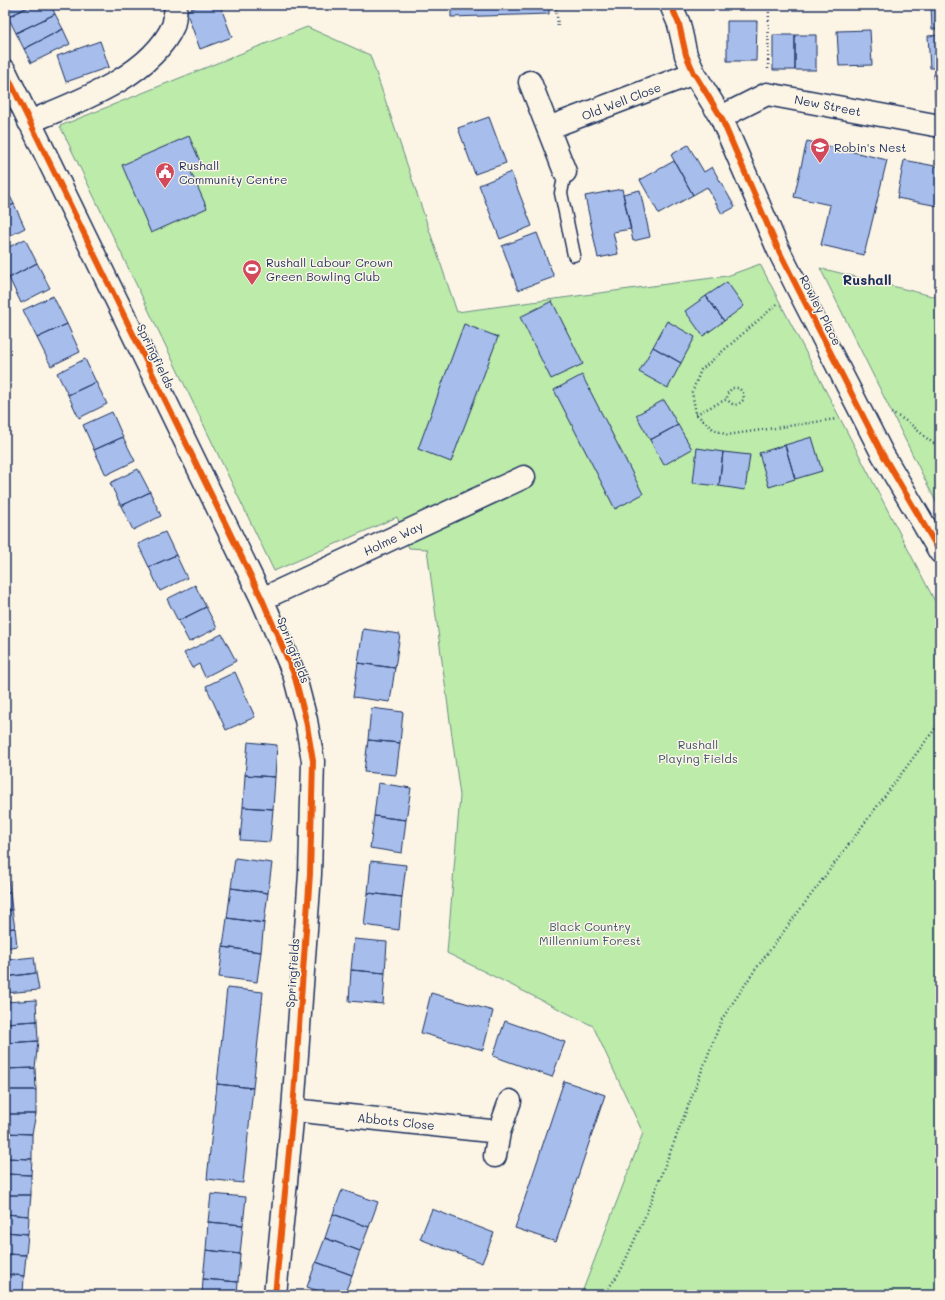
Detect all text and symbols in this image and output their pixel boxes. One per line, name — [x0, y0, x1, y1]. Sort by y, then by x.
street label: Old Well Close — [579, 79, 663, 123]
street label: New Street — [793, 91, 863, 119]
school or university icon: Robin's Nest — [809, 136, 831, 164]
place label: Robin's Nest — [834, 139, 907, 155]
place label: Rushall Community Centre — [179, 157, 287, 187]
public building icon: Rushall Community Centre — [154, 161, 176, 189]
place label: Rushall Labour Crown Green Bowling Club — [266, 254, 393, 284]
sports icon: Rushall Labour Crown Green Bowling Club — [241, 258, 263, 286]
district label: Rushall — [842, 270, 892, 289]
street label: Rowley Place — [796, 272, 846, 348]
street label: Springfields — [134, 321, 179, 391]
street label: Holme Way — [361, 517, 425, 559]
street label: Springfields — [274, 615, 314, 686]
park label: Rushall Playing Fields — [658, 736, 738, 766]
park label: Black Country Millennium Forest — [539, 918, 641, 948]
street label: Springfields — [282, 938, 302, 1008]
street label: Abbots Close — [357, 1109, 435, 1133]

